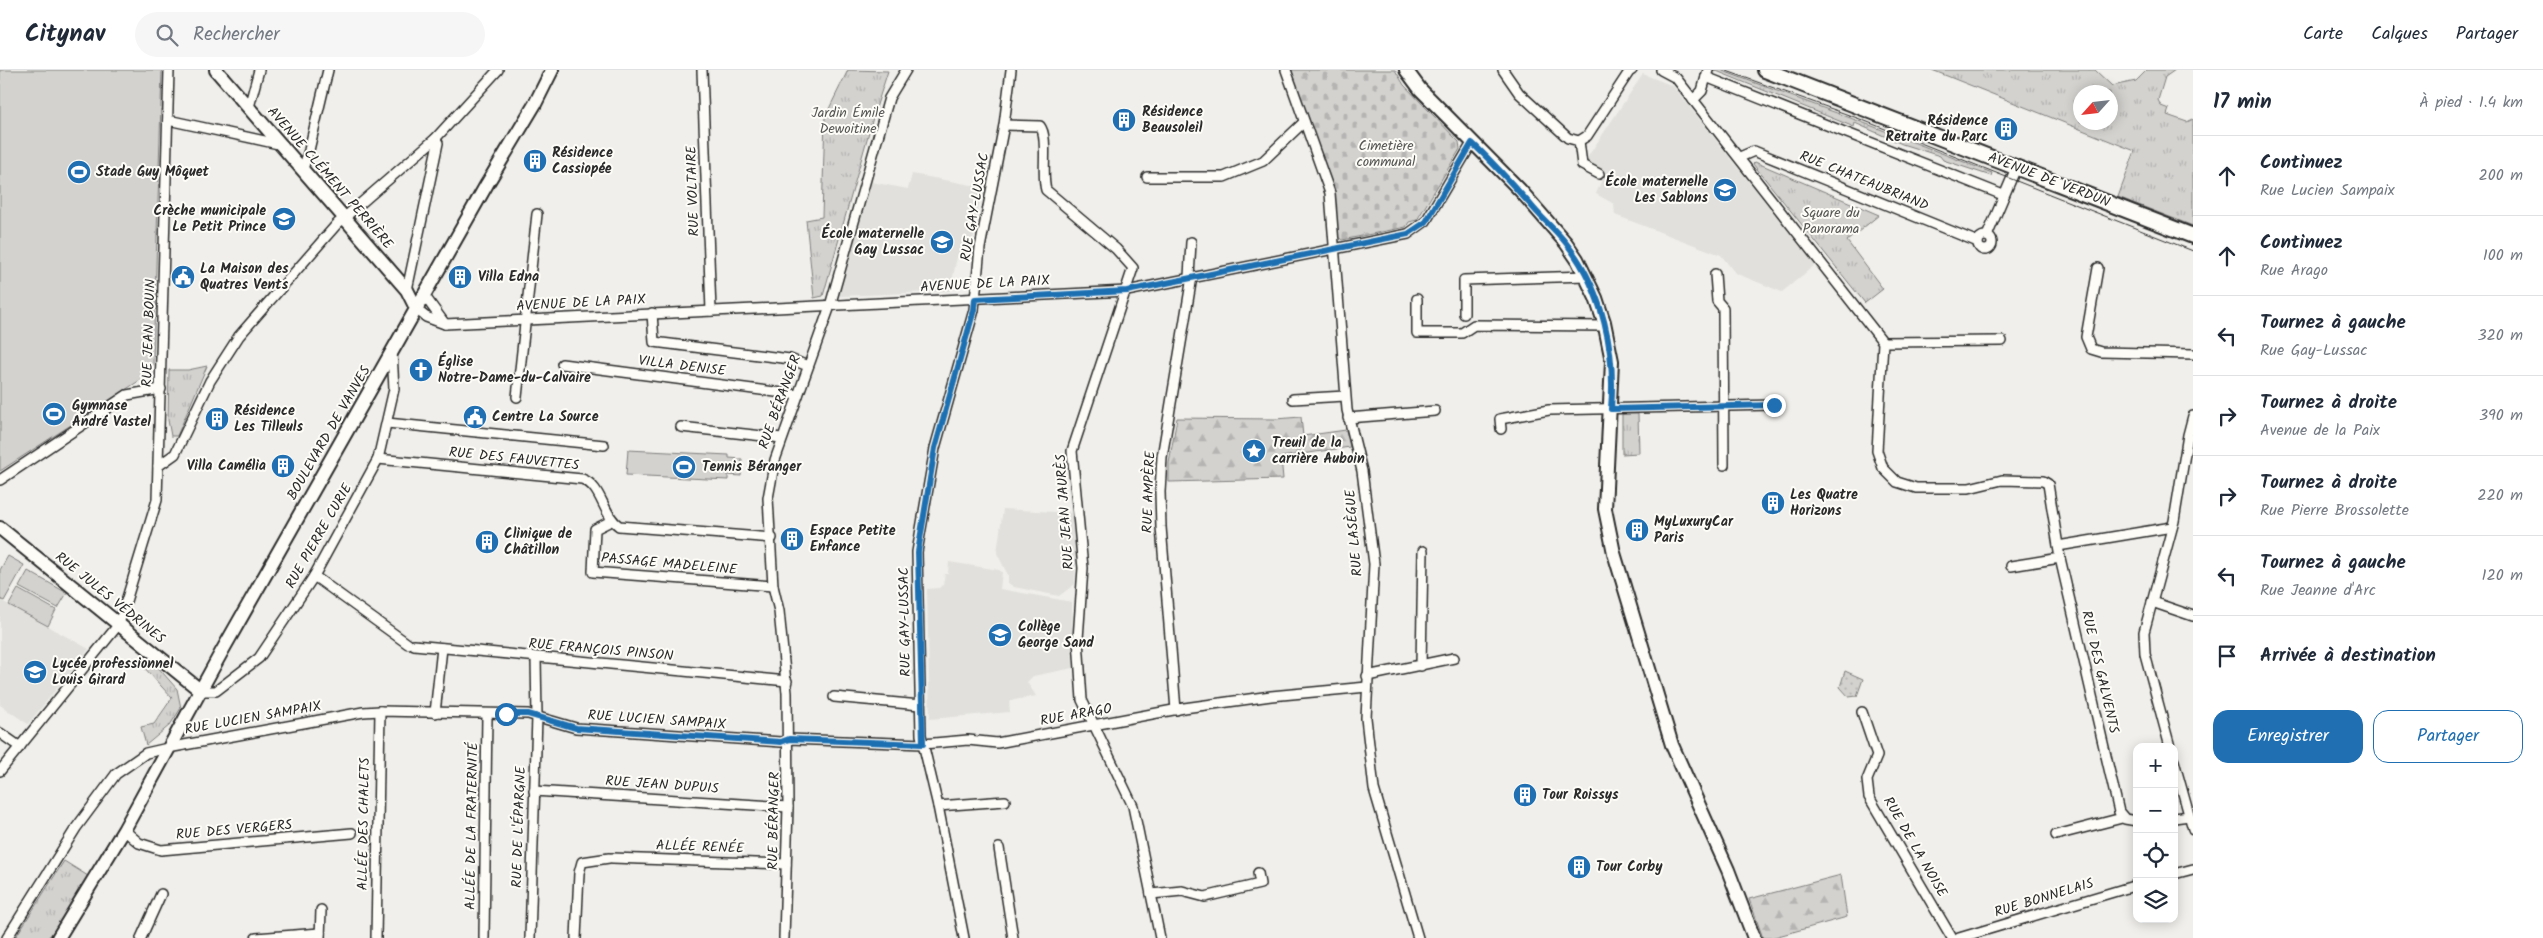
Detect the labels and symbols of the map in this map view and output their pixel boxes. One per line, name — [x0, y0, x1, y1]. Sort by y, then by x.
north arrow — [2073, 85, 2118, 130]
place label: Résidence Beausoleil — [1142, 101, 1203, 139]
street label: AVENUE CLÉMENT PERRIÈRE — [262, 102, 399, 255]
park label: Jardin Émile Dewoitine — [811, 102, 885, 140]
building icon: Résidence Beausoleil — [1111, 107, 1137, 133]
place label: Résidence Retraite du Parc — [1886, 110, 1988, 148]
building icon: Résidence Retraite du Parc — [1993, 116, 2019, 142]
park label: Cimetière communal — [1356, 135, 1416, 173]
place label: Résidence Cassiopée — [552, 142, 613, 180]
street label: RUE VOLTAIRE — [680, 144, 706, 237]
street label: RUE CHATEAUBRIAND — [1796, 145, 1932, 217]
street label: AVENUE DE VERDUN — [1985, 147, 2114, 214]
building icon: Résidence Cassiopée — [522, 148, 548, 174]
street label: RUE GAY-LUSSAC — [955, 151, 995, 263]
sports icon: Stade Guy Môquet — [66, 159, 92, 185]
place label: Stade Guy Môquet — [96, 161, 210, 183]
place label: École maternelle Les Sablons — [1605, 171, 1708, 209]
school or university icon: École maternelle Les Sablons — [1712, 177, 1738, 203]
place label: Crèche municipale Le Petit Prince — [154, 200, 266, 238]
park label: Square du Panorama — [1802, 202, 1860, 240]
school or university icon: Crèche municipale Le Petit Prince — [271, 206, 297, 232]
place label: École maternelle Gay Lussac — [821, 223, 924, 261]
school or university icon: École maternelle Gay Lussac — [929, 229, 955, 255]
place label: La Maison des Quatres Vents — [200, 258, 289, 296]
public building icon: La Maison des Quatres Vents — [170, 264, 196, 290]
building icon: Villa Edna — [447, 264, 473, 290]
place label: Villa Edna — [478, 266, 539, 288]
street label: AVENUE DE LA PAIX — [920, 270, 1051, 298]
street label: RUE JEAN BOUIN — [136, 278, 162, 388]
street label: AVENUE DE LA PAIX — [516, 289, 647, 317]
street label: VILLA DENISE — [637, 350, 728, 382]
place label: Église Notre-Dame-du-Calvaire — [438, 351, 591, 389]
street label: RUE BÉRANGER — [753, 352, 807, 452]
church icon: Église Notre-Dame-du-Calvaire — [408, 357, 434, 383]
street label: BOULEVARD DE VANVES — [282, 361, 377, 504]
route end — [1763, 394, 1786, 417]
place label: Gymnase André Vastel — [72, 395, 151, 433]
place label: Résidence Les Tilleuls — [234, 400, 303, 438]
sports icon: Gymnase André Vastel — [41, 401, 67, 427]
public building icon: Centre La Source — [462, 404, 488, 430]
building icon: Résidence Les Tilleuls — [204, 406, 230, 432]
place label: Centre La Source — [492, 406, 599, 428]
place label: Treuil de la carrière Auboin — [1272, 432, 1365, 470]
place icon: Treuil de la carrière Auboin — [1241, 438, 1267, 464]
street label: RUE DES FAUVETTES — [448, 441, 581, 477]
street label: RUE AMPÈRE — [1137, 450, 1161, 533]
building icon: Villa Camélia — [270, 453, 296, 479]
street label: RUE JEAN JAURÈS — [1050, 453, 1080, 571]
sports icon: Tennis Béranger — [671, 454, 697, 480]
place label: Villa Camélia — [187, 455, 266, 477]
place label: Tennis Béranger — [702, 456, 802, 478]
street label: RUE PIERRE CURIE — [280, 479, 358, 593]
place label: Les Quatre Horizons — [1790, 484, 1858, 522]
street label: RUE LASÈGUE — [1339, 488, 1369, 577]
building icon: Les Quatre Horizons — [1760, 490, 1786, 516]
place label: MyLuxuryCar Paris — [1654, 511, 1734, 549]
building icon: MyLuxuryCar Paris — [1624, 517, 1650, 543]
place label: Espace Petite Enfance — [810, 520, 896, 558]
place label: Clinique de Châtillon — [504, 523, 572, 561]
building icon: Espace Petite Enfance — [779, 526, 805, 552]
building icon: Clinique de Châtillon — [474, 529, 500, 555]
street label: RUE JULES VÉDRINES — [50, 547, 170, 650]
street label: PASSAGE MADELEINE — [600, 547, 739, 581]
street label: RUE GAY-LUSSAC — [893, 567, 917, 677]
street label: RUE DES GALVENTS — [2075, 608, 2125, 736]
place label: Collège George Sand — [1018, 616, 1094, 654]
school or university icon: Collège George Sand — [987, 622, 1013, 648]
street label: RUE FRANÇOIS PINSON — [528, 633, 675, 667]
place label: Lycée professionnel Louis Girard — [52, 653, 174, 691]
school or university icon: Lycée professionnel Louis Girard — [22, 659, 48, 685]
street label: RUE LUCIEN SAMPAIX — [183, 695, 323, 741]
street label: RUE ARAGO — [1038, 698, 1114, 732]
route start — [495, 703, 518, 726]
street label: RUE LUCIEN SAMPAIX — [587, 704, 727, 736]
street label: ALLÉE DE LA FRATERNITÉ — [460, 741, 484, 910]
street label: ALLÉE DES CHALETS — [352, 757, 376, 891]
street label: RUE DE L'ÉPARGNE — [506, 765, 532, 888]
street label: RUE JEAN DUPUIS — [604, 770, 720, 800]
street label: RUE BÉRANGER — [762, 772, 786, 870]
building icon: Tour Roissys — [1512, 782, 1538, 808]
place label: Tour Roissys — [1542, 784, 1619, 806]
street label: RUE DE LA NOISE — [1877, 793, 1953, 902]
street label: RUE DES VERGERS — [175, 814, 294, 846]
street label: ALLÉE RENÉE — [656, 834, 745, 860]
building icon: Tour Corby — [1566, 854, 1592, 880]
place label: Tour Corby — [1596, 856, 1663, 878]
street label: RUE BONNELAIS — [1992, 872, 2097, 924]

